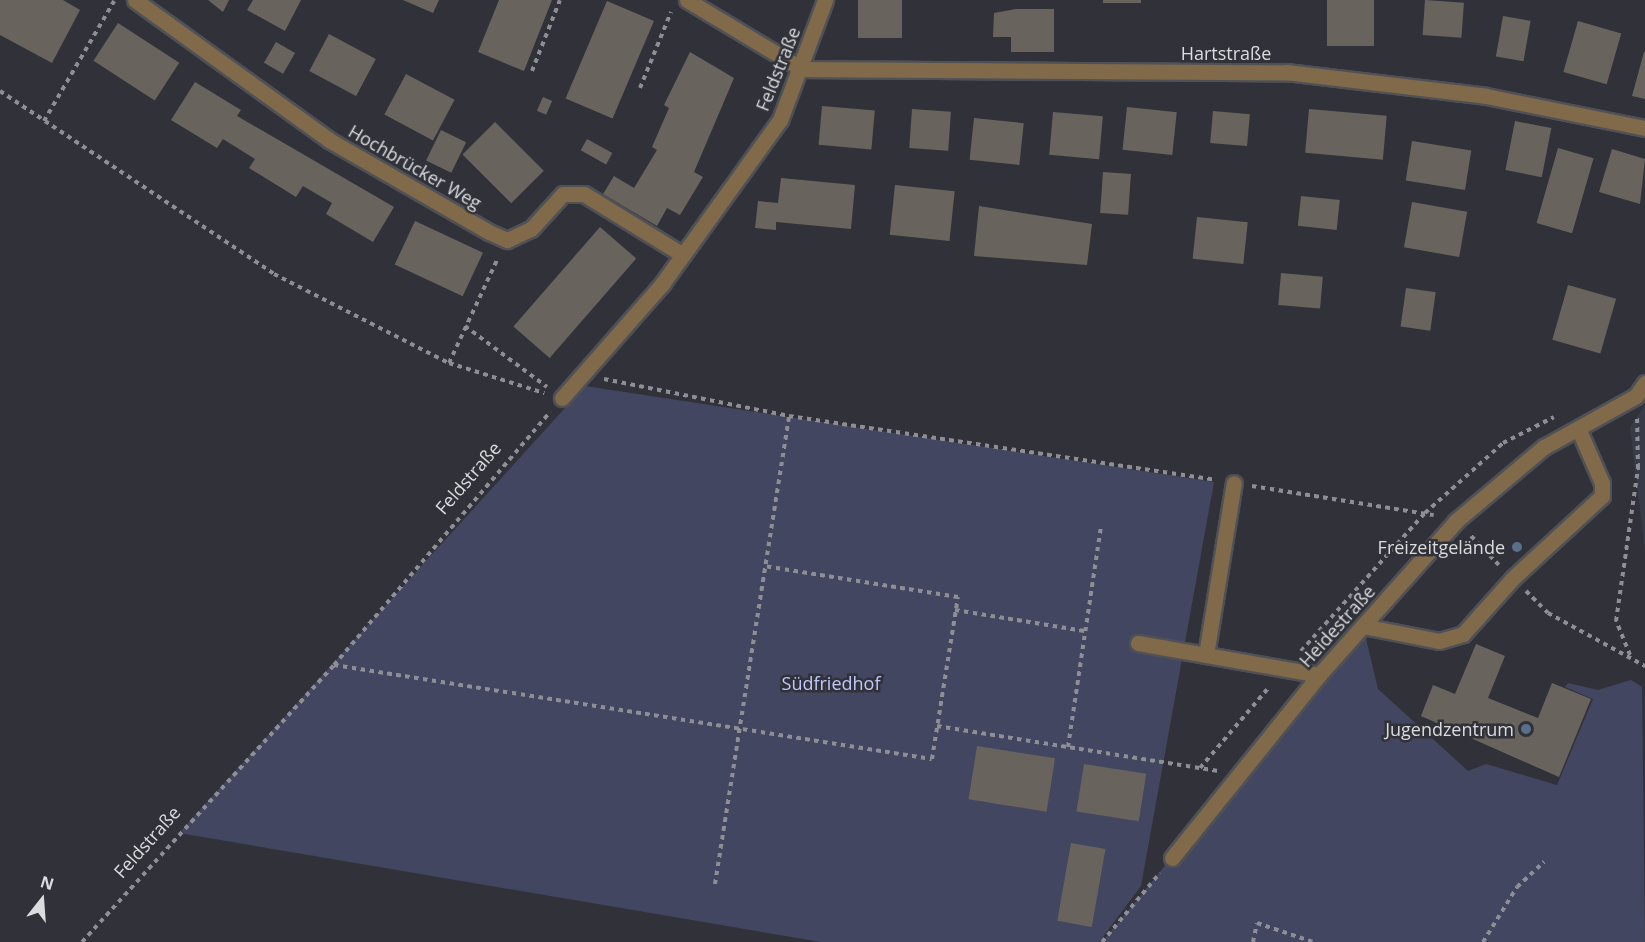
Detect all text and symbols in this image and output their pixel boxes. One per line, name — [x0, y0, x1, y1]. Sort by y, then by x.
street label: Feldstraße — [751, 24, 805, 114]
street label: Hartstraße — [1181, 42, 1271, 64]
street label: Hochbrücker Weg — [345, 120, 485, 214]
street label: Feldstraße — [431, 437, 505, 519]
place label: Freizeitgelände — [1378, 536, 1505, 558]
marker: Freizeitgelände — [1510, 540, 1524, 554]
street label: Heidestraße — [1295, 581, 1379, 671]
park label: Südfriedhof — [782, 672, 880, 694]
place label: Jugendzentrum — [1385, 718, 1514, 740]
marker: Jugendzentrum — [1519, 722, 1533, 736]
street label: Feldstraße — [109, 802, 185, 882]
north arrow — [12, 870, 72, 930]
text: N — [38, 870, 57, 895]

